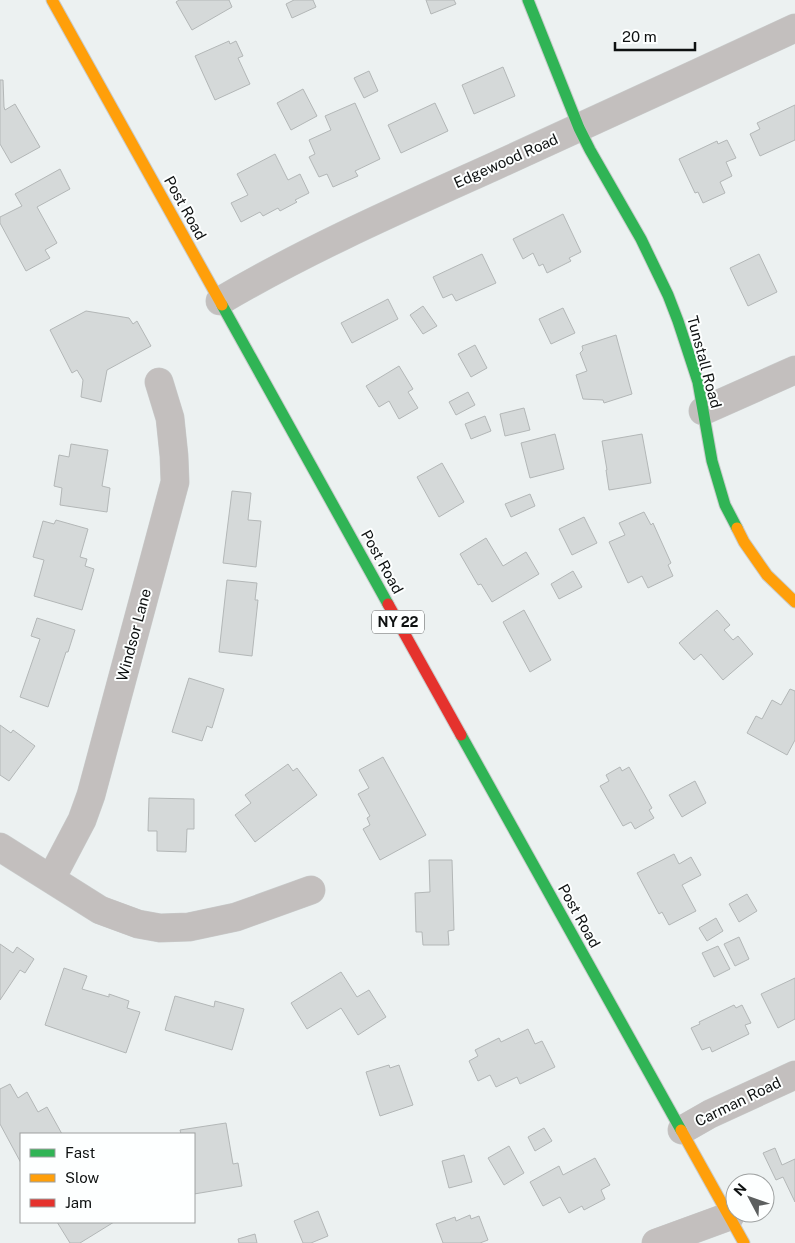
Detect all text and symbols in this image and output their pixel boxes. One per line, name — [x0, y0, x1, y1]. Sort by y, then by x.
scale bar — [615, 20, 695, 52]
text: 20 m — [622, 28, 657, 45]
street label: Edgewood Road — [451, 130, 561, 191]
street label: Post Road — [161, 173, 210, 243]
street label: Tunstall Road — [684, 314, 725, 410]
street label: Post Road — [358, 527, 407, 597]
street label: Windsor Lane — [113, 587, 154, 683]
road number: NY 22 — [372, 610, 424, 634]
street label: Post Road — [555, 881, 604, 951]
street label: Carman Road — [692, 1073, 784, 1130]
legend — [20, 1133, 195, 1223]
text: Fast — [65, 1144, 95, 1161]
text: Slow — [65, 1169, 100, 1186]
north arrow — [725, 1173, 775, 1223]
text: N — [731, 1180, 750, 1199]
text: Jam — [65, 1194, 92, 1211]

